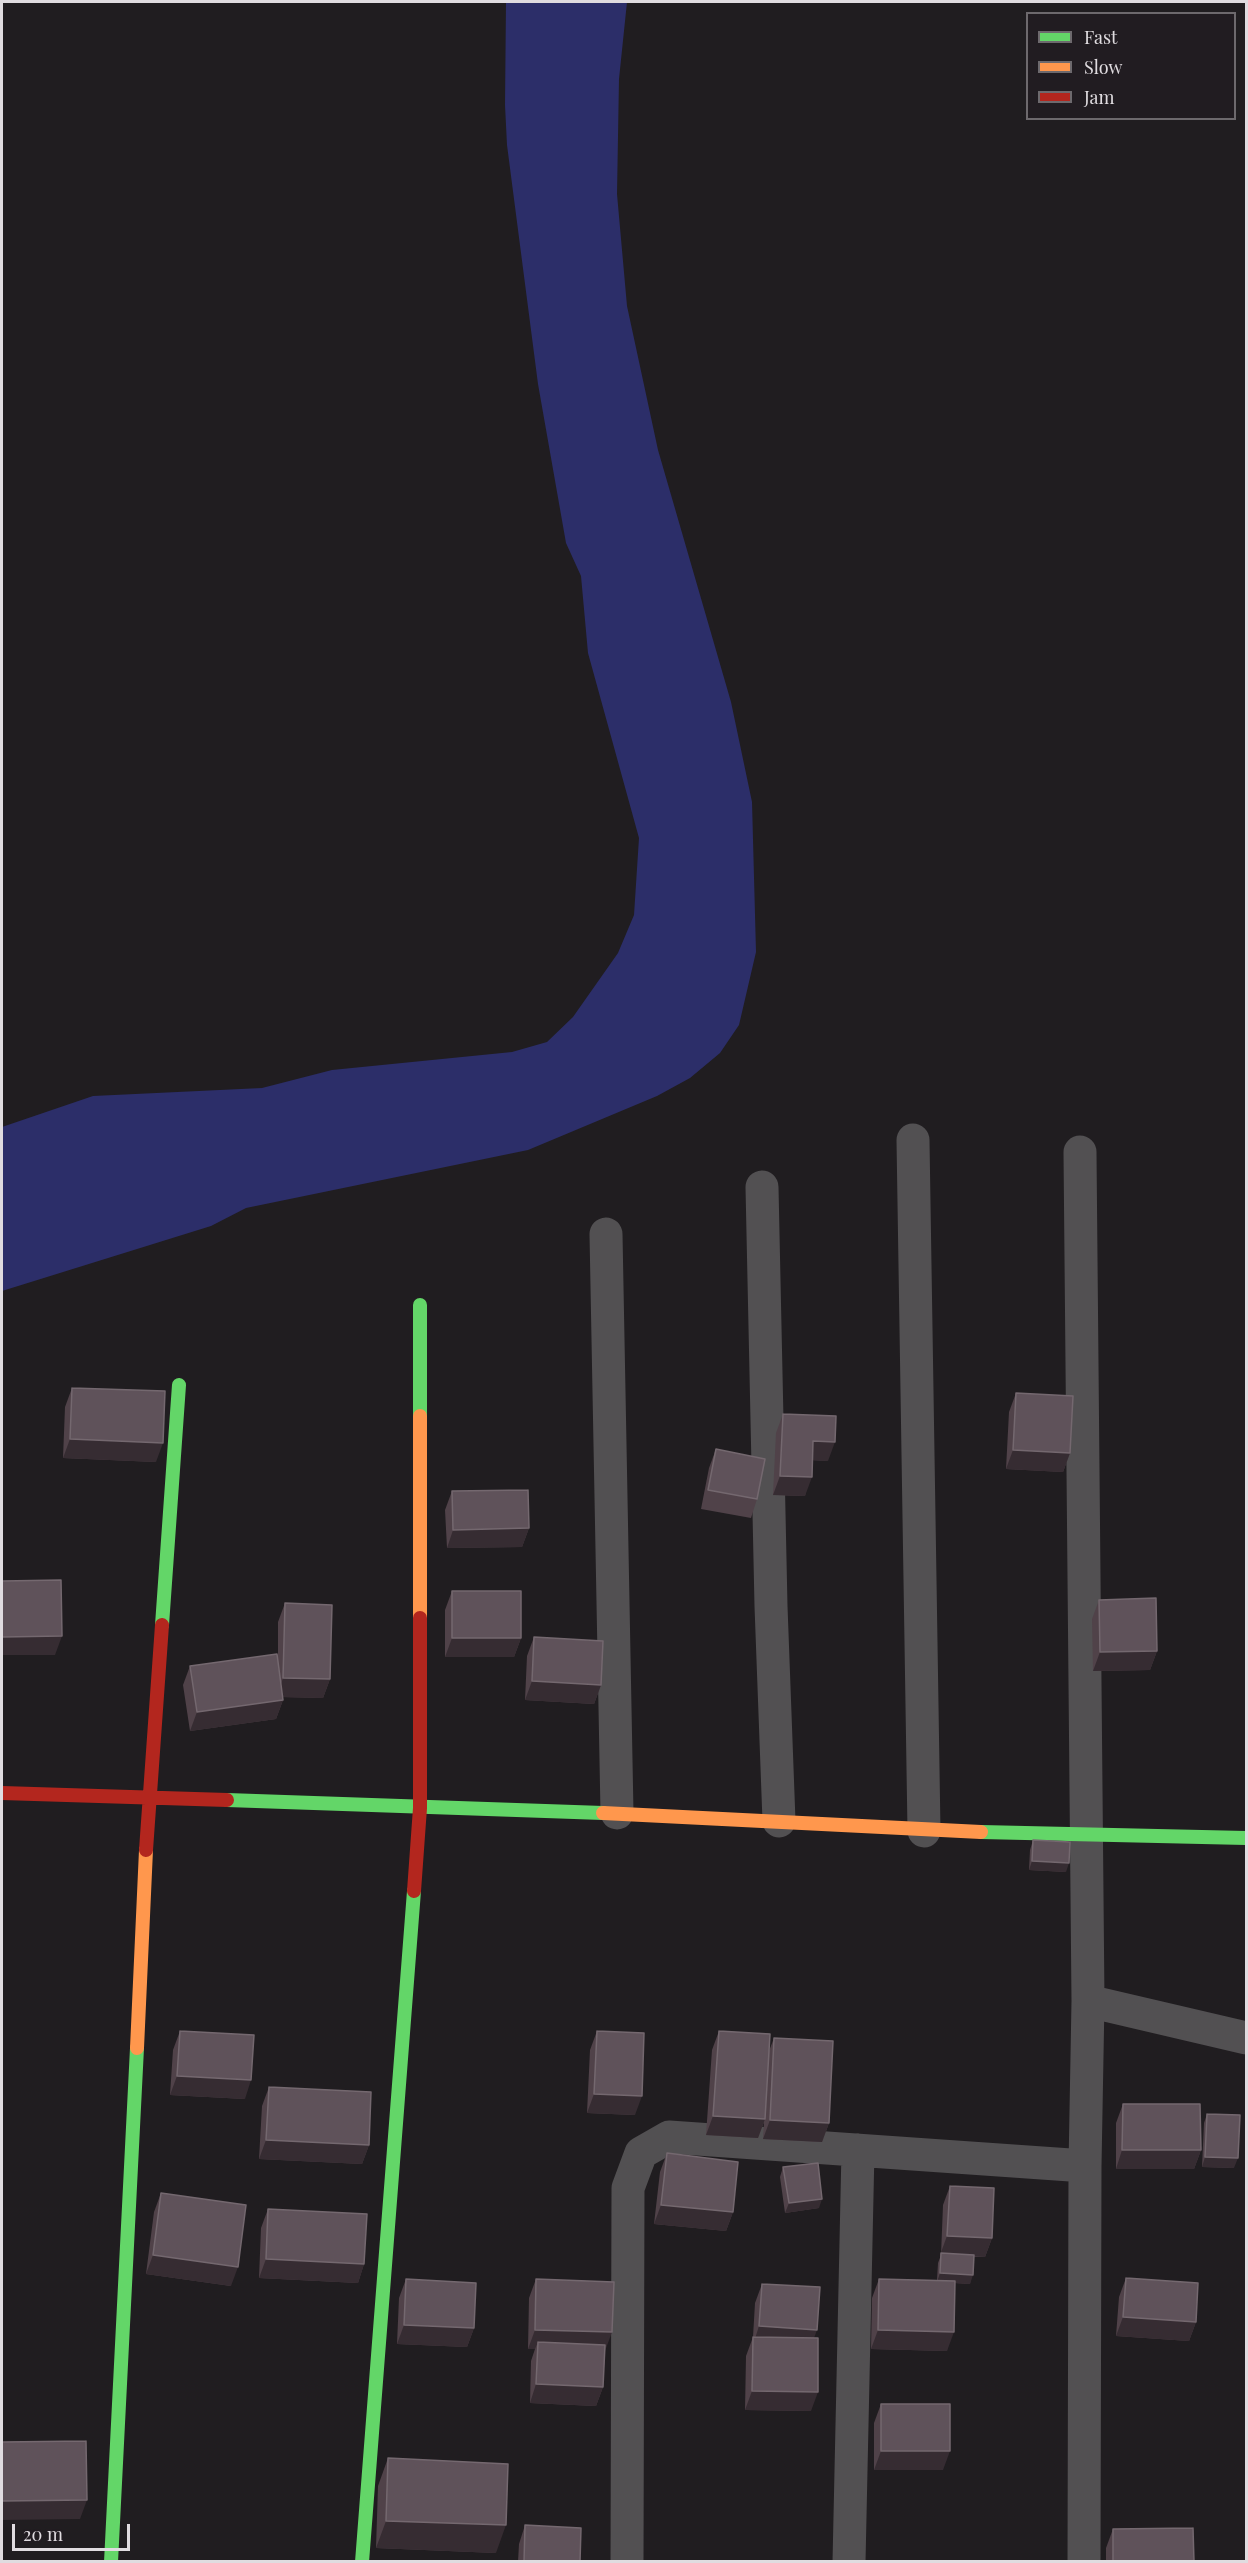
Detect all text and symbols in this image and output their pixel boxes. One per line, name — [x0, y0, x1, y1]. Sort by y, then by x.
legend — [1026, 12, 1236, 120]
text: Fast — [1084, 25, 1117, 49]
text: Slow — [1084, 55, 1122, 79]
text: Jam — [1084, 85, 1114, 109]
scale bar — [15, 2512, 134, 2550]
text: 20 m — [23, 2522, 63, 2546]

